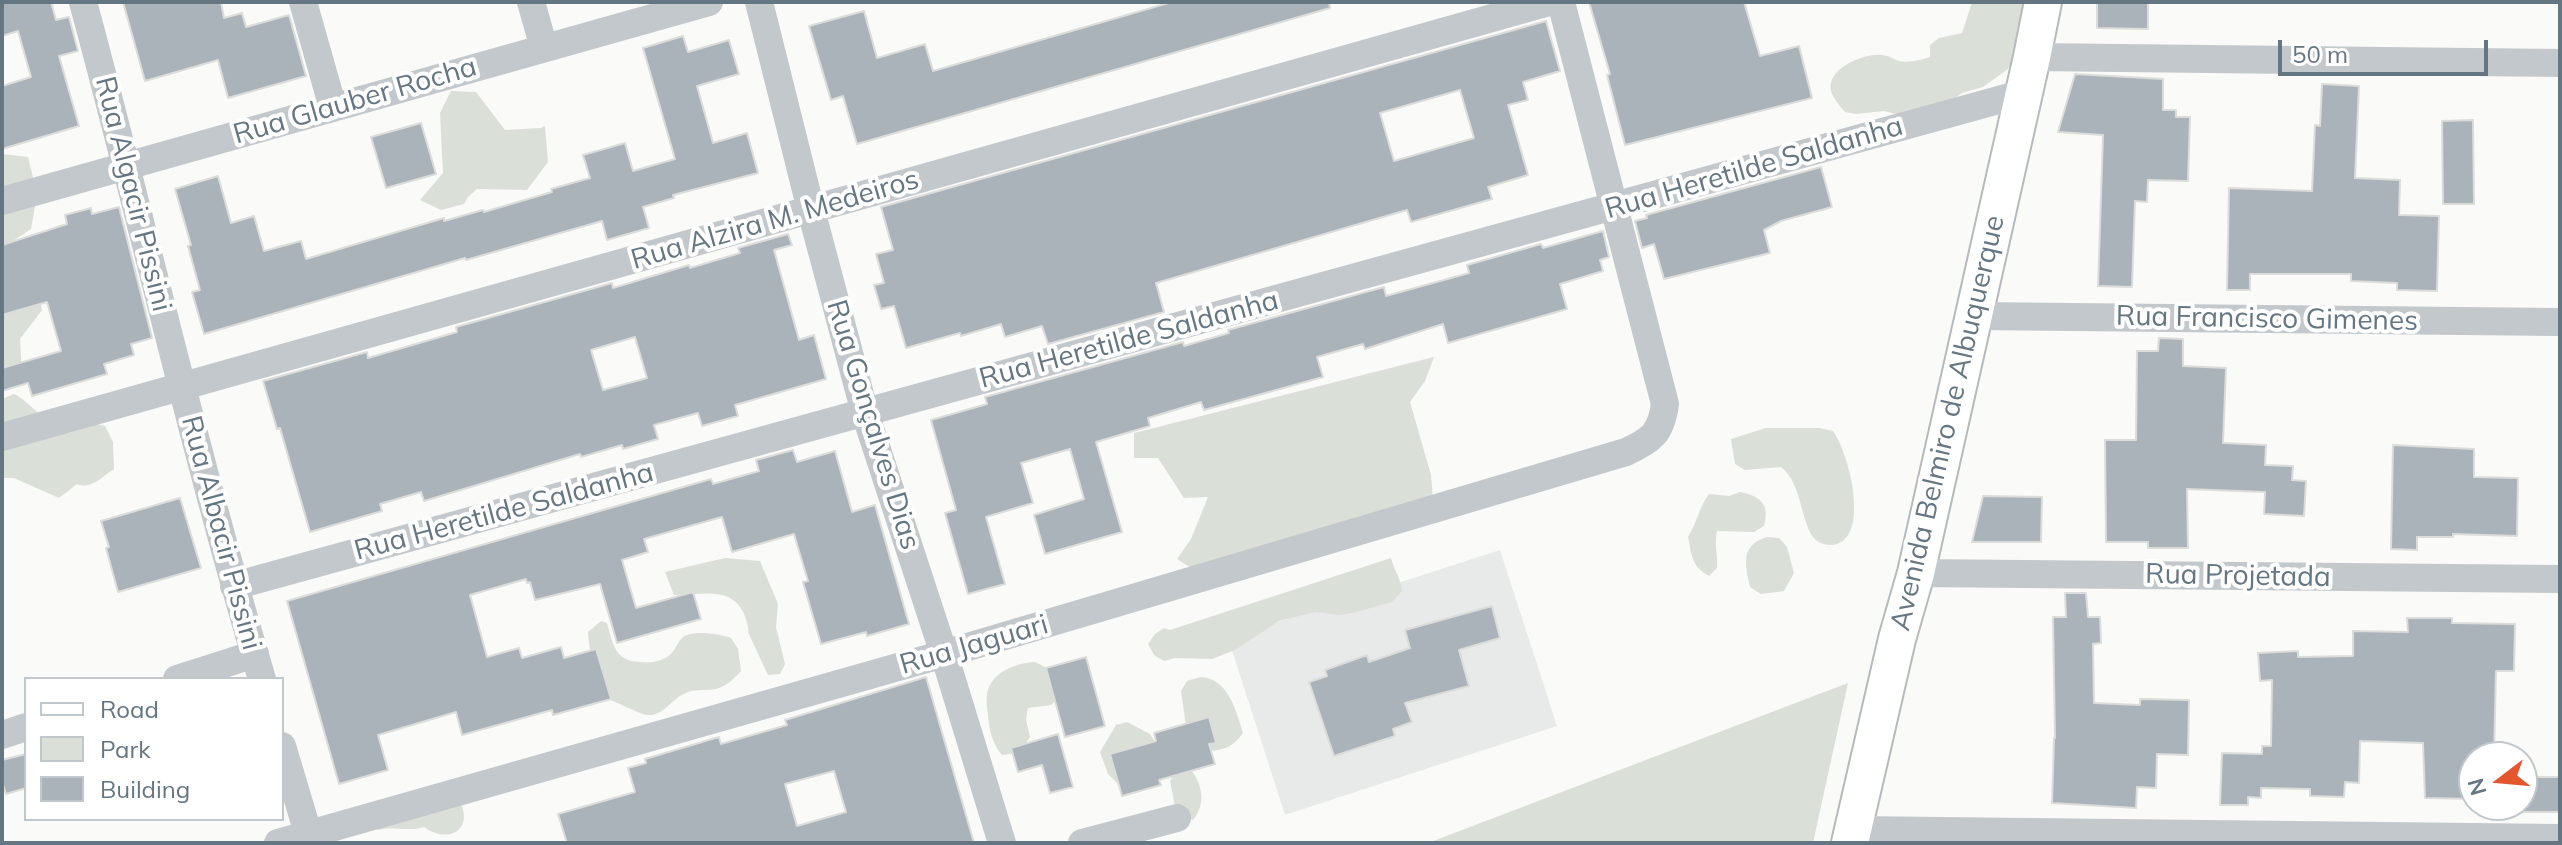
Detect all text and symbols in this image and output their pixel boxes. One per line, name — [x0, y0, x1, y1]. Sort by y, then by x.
scale bar — [2282, 24, 2492, 74]
text: 50 m — [2292, 39, 2348, 69]
street label: Rua Glauber Rocha — [230, 50, 480, 152]
street label: Rua Algacir Pissini — [88, 73, 178, 315]
street label: Rua Heretilde Saldanha — [1601, 109, 1907, 227]
street label: Rua Alzira M. Medeiros — [627, 163, 923, 277]
street label: Avenida Belmiro de Albuquerque — [1884, 212, 2012, 634]
street label: Rua Heretilde Saldanha — [976, 284, 1282, 396]
street label: Rua Gonçalves Dias — [819, 296, 927, 554]
street label: Rua Francisco Gimenes — [2116, 300, 2418, 338]
street label: Rua Albacir Pissini — [174, 412, 268, 654]
street label: Rua Heretilde Saldanha — [351, 456, 657, 568]
street label: Rua Projetada — [2145, 558, 2331, 594]
street label: Rua Jaguari — [896, 608, 1052, 682]
legend — [24, 677, 284, 821]
text: Road — [100, 694, 159, 724]
text: Park — [100, 734, 151, 764]
north arrow — [2458, 741, 2538, 821]
text: Building — [100, 774, 190, 804]
text: N — [2461, 775, 2493, 799]

